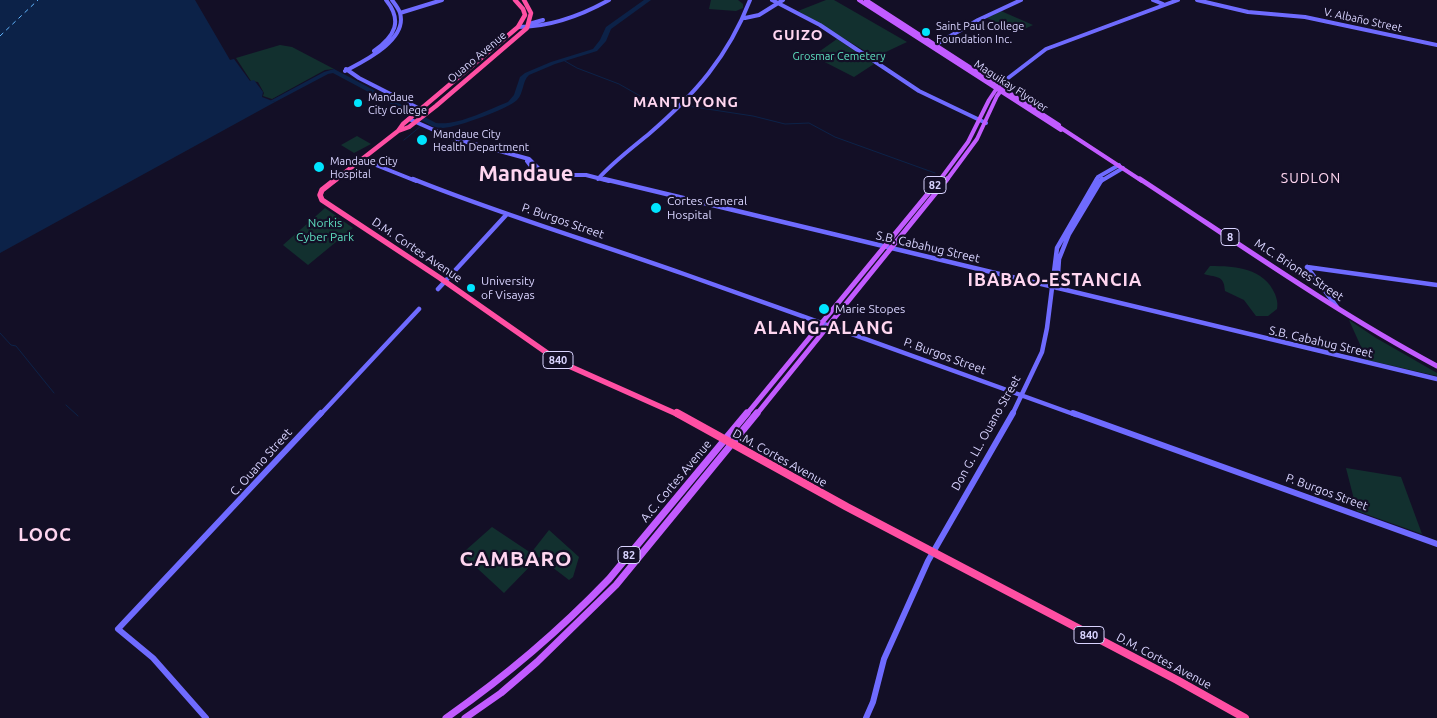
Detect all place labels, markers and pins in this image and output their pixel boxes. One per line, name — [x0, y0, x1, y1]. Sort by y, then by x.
place label: Saint Paul College Foundation Inc. — [936, 19, 1024, 45]
marker: Saint Paul College Foundation Inc. — [920, 26, 932, 38]
place label: Mandaue City College — [368, 90, 427, 116]
marker: Mandaue City College — [352, 97, 364, 109]
place label: Mandaue City Health Department — [433, 127, 529, 153]
marker: Mandaue City Health Department — [415, 133, 429, 147]
place label: Mandaue City Hospital — [330, 154, 398, 180]
marker: Mandaue City Hospital — [312, 160, 326, 174]
place label: Cortes General Hospital — [667, 194, 747, 222]
marker: Cortes General Hospital — [649, 201, 663, 215]
place label: University of Visayas — [481, 274, 535, 302]
marker: University of Visayas — [465, 282, 477, 294]
marker: Marie Stopes — [817, 302, 831, 316]
place label: Marie Stopes — [835, 302, 905, 316]

